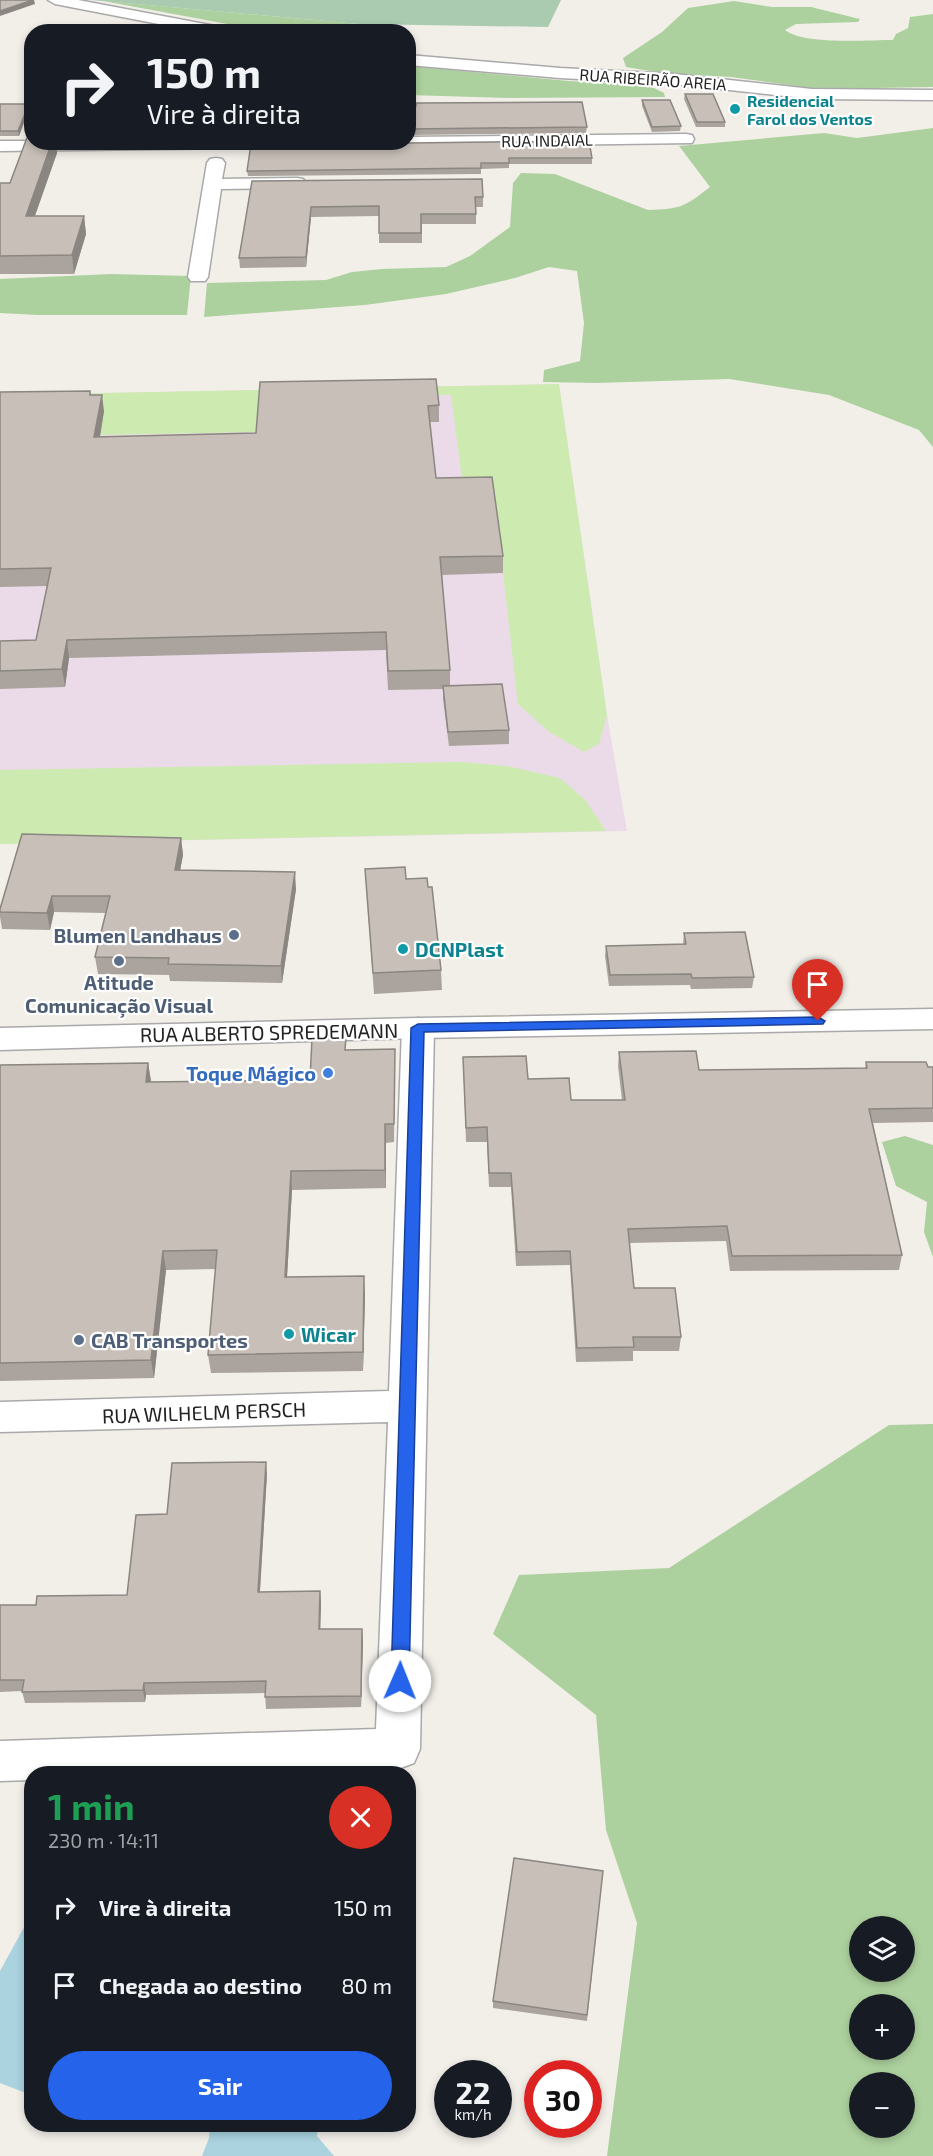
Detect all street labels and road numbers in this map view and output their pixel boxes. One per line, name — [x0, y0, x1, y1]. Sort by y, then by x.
street label: RUA RIBEIRÃO AREIA — [579, 64, 727, 94]
street label: RUA INDAIAL — [501, 130, 593, 150]
street label: RUA ALBERTO SPREDEMANN — [140, 1018, 398, 1046]
street label: RUA WILHELM PERSCH — [101, 1396, 307, 1428]

